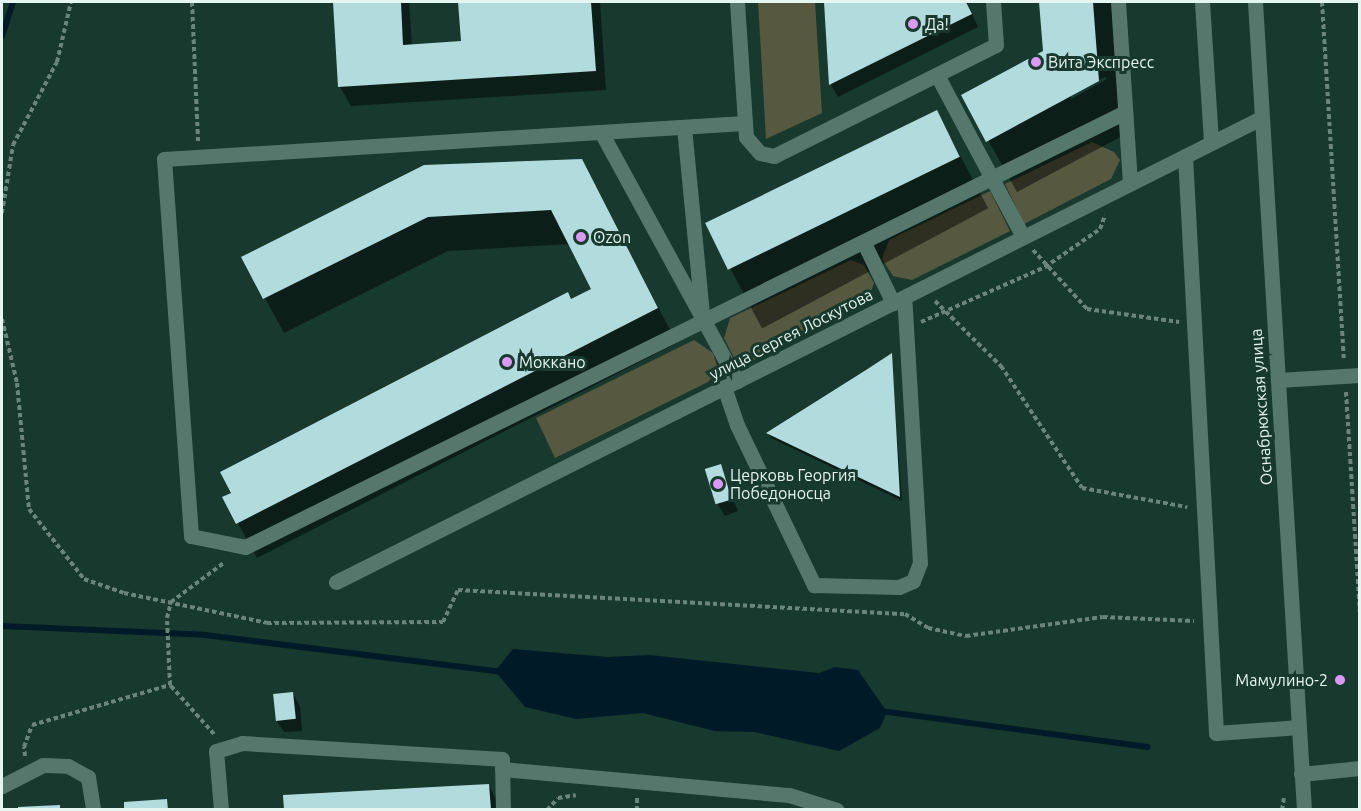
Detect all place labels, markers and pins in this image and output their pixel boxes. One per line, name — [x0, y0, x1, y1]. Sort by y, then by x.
place label: Да! — [925, 14, 949, 34]
marker: Да! — [906, 17, 920, 31]
place label: Вита Экспресс — [1048, 52, 1154, 72]
marker: Вита Экспресс — [1029, 55, 1043, 69]
place label: Ozon — [593, 227, 631, 247]
marker: Ozon — [574, 230, 588, 244]
place label: Моккано — [519, 352, 586, 372]
marker: Моккано — [500, 355, 514, 369]
place label: Церковь Георгия Победоносца — [730, 465, 856, 503]
marker: Церковь Георгия Победоносца — [711, 477, 725, 491]
place label: Мамулино-2 — [1235, 670, 1328, 690]
marker: Мамулино-2 — [1333, 673, 1347, 687]

